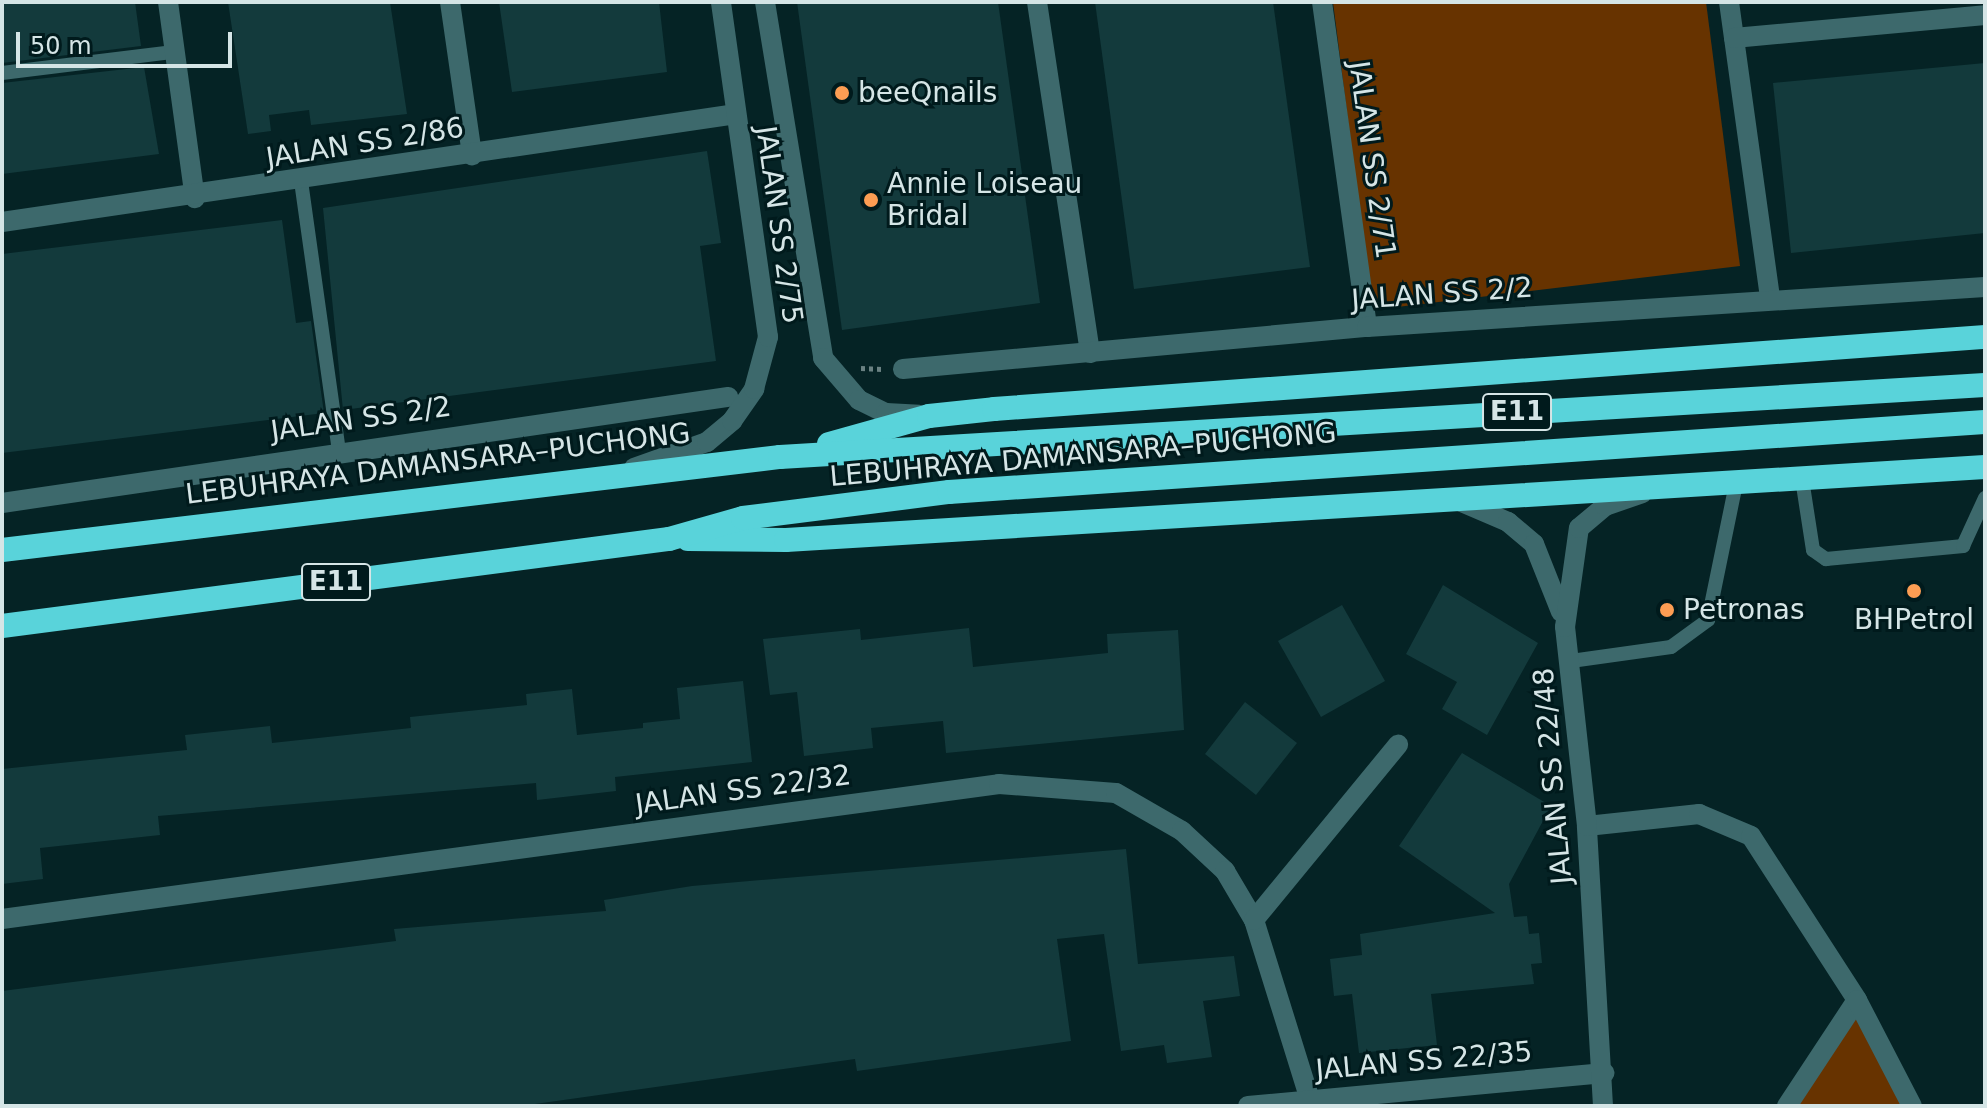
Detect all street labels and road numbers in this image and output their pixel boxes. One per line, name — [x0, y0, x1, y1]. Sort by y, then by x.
street label: JALAN SS 2/71 — [1341, 59, 1403, 261]
street label: JALAN SS 2/86 — [264, 111, 466, 175]
street label: JALAN SS 2/75 — [748, 124, 810, 326]
street label: JALAN SS 2/2 — [1350, 271, 1534, 317]
street label: JALAN SS 2/2 — [269, 390, 453, 448]
road number: E11 — [1481, 390, 1553, 434]
street label: LEBUHRAYA DAMANSARA–PUCHONG — [184, 416, 692, 512]
street label: LEBUHRAYA DAMANSARA–PUCHONG — [828, 416, 1338, 494]
road number: E11 — [300, 560, 372, 604]
street label: JALAN SS 22/48 — [1527, 666, 1579, 886]
street label: JALAN SS 22/32 — [633, 758, 853, 822]
street label: JALAN SS 22/35 — [1314, 1035, 1534, 1087]

